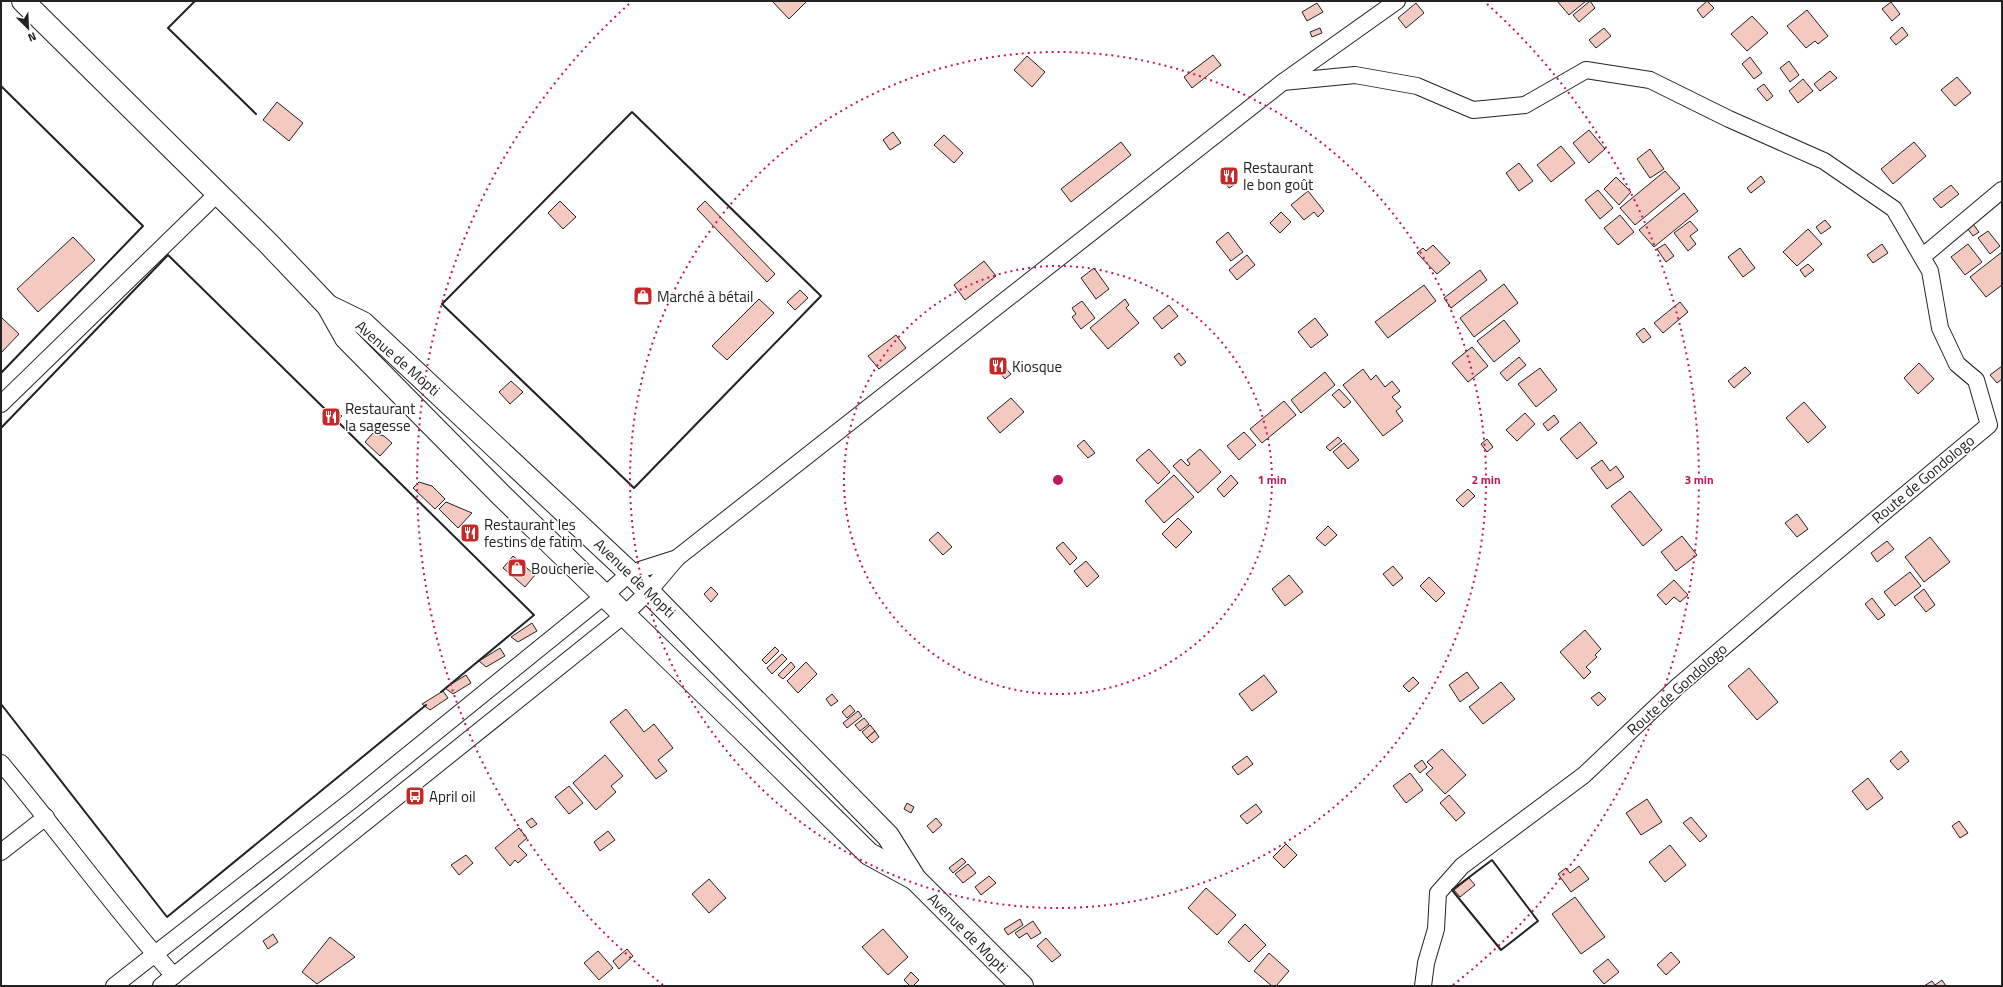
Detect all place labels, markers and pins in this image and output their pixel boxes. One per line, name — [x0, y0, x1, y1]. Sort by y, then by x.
place label: Restaurant le bon goût — [1243, 156, 1314, 196]
restaurant icon: Restaurant le bon goût — [1218, 165, 1240, 187]
shop icon: Marché à bétail — [632, 285, 654, 307]
place label: Marché à bétail — [657, 285, 753, 308]
restaurant icon: Kiosque — [987, 355, 1009, 377]
place label: Kiosque — [1012, 355, 1062, 378]
place label: Restaurant la sagesse — [345, 397, 416, 437]
restaurant icon: Restaurant la sagesse — [320, 406, 342, 428]
centre of rings — [1051, 473, 1065, 487]
place label: Restaurant les festins de fatim — [484, 513, 583, 553]
restaurant icon: Restaurant les festins de fatim — [459, 522, 481, 544]
shop icon: Boucherie — [506, 557, 528, 579]
place label: Boucherie — [531, 557, 594, 580]
bus stop icon: April oil — [404, 785, 426, 807]
place label: April oil — [429, 785, 476, 808]

